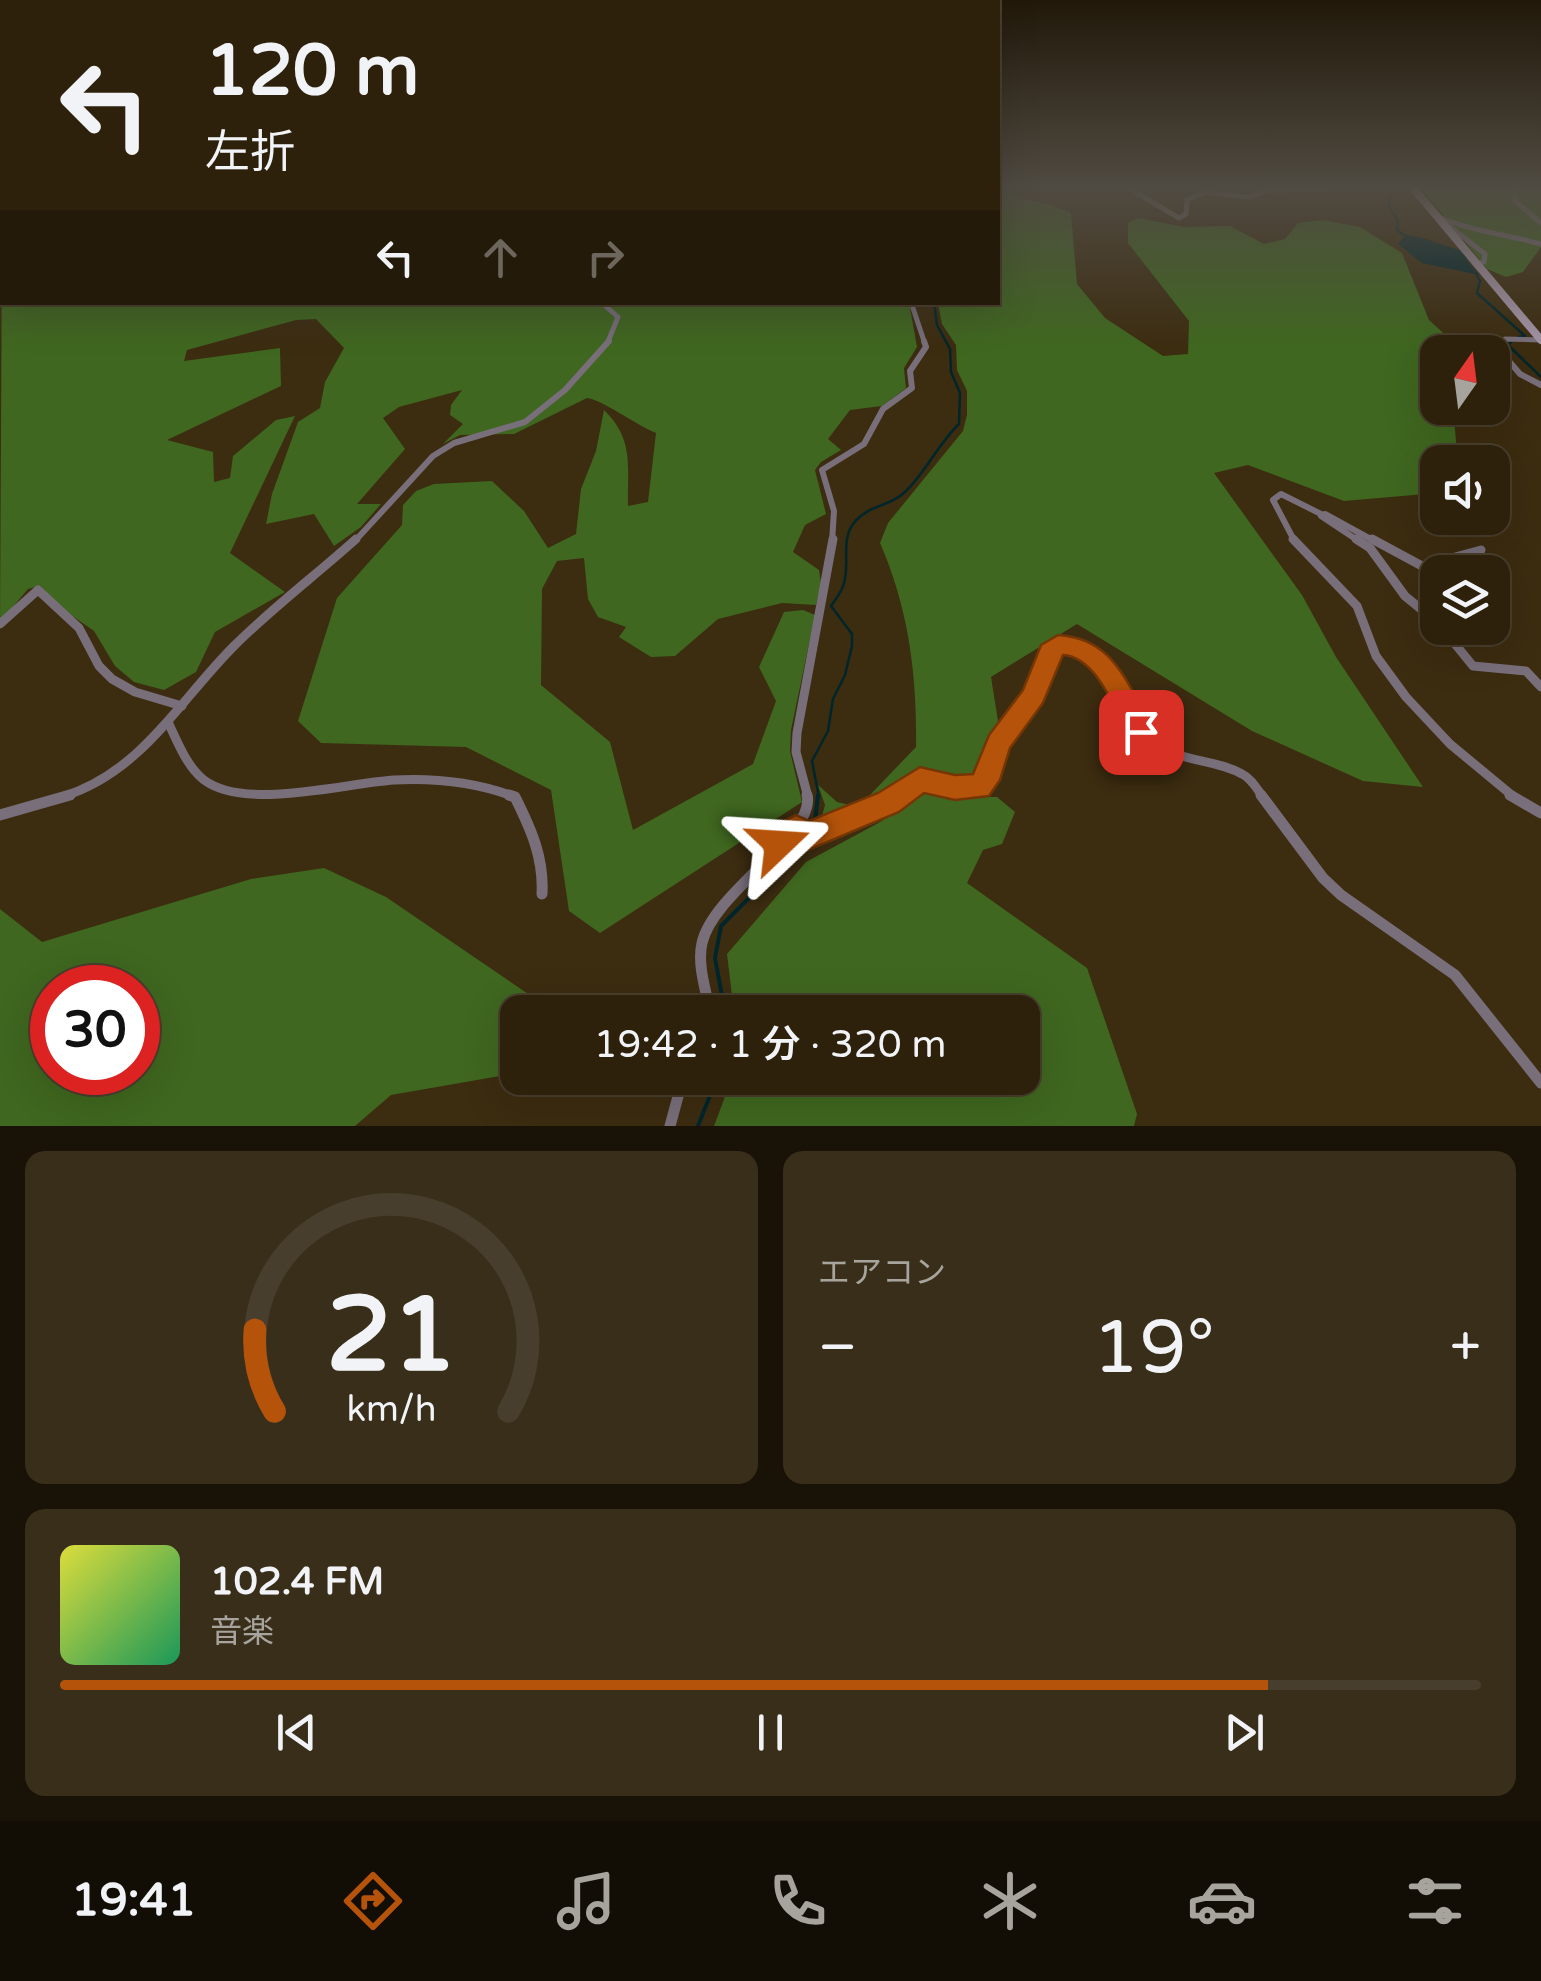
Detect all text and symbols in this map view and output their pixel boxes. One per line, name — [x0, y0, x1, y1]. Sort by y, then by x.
text: 120 m — [205, 30, 419, 114]
icon: left — [40, 40, 170, 170]
text: 左折 — [205, 126, 295, 180]
icon: left — [368, 230, 423, 285]
icon: ahead — [473, 230, 528, 285]
icon: right — [578, 230, 633, 285]
north arrow — [1420, 335, 1510, 425]
map controls — [1420, 335, 1510, 645]
button: sound — [1420, 445, 1510, 535]
button: layers — [1420, 555, 1510, 645]
pin — [1099, 690, 1184, 775]
icon: arrive — [1114, 705, 1169, 760]
position arrow — [727, 792, 831, 896]
speed limit sign: 30 — [30, 965, 160, 1095]
text: 19:42 · 1 分 · 320 m — [594, 1022, 946, 1068]
text: エアコン — [818, 1254, 946, 1292]
text: 21 — [326, 1274, 457, 1399]
text: 19° — [1092, 1303, 1215, 1393]
text: − — [818, 1315, 857, 1381]
text: + — [1450, 1315, 1481, 1381]
text: km/h — [347, 1388, 436, 1431]
text: 102.4 FM — [210, 1559, 384, 1605]
text: 音楽 — [210, 1613, 274, 1651]
icon: previous — [269, 1705, 324, 1760]
icon: pause — [743, 1705, 798, 1760]
icon: next — [1217, 1705, 1272, 1760]
icon: directions — [338, 1866, 408, 1936]
icon: music — [551, 1866, 621, 1936]
icon: phone — [763, 1866, 833, 1936]
icon: climate — [975, 1866, 1045, 1936]
icon: car — [1187, 1866, 1257, 1936]
icon: filters — [1400, 1866, 1470, 1936]
text: 19:41 — [71, 1874, 196, 1928]

